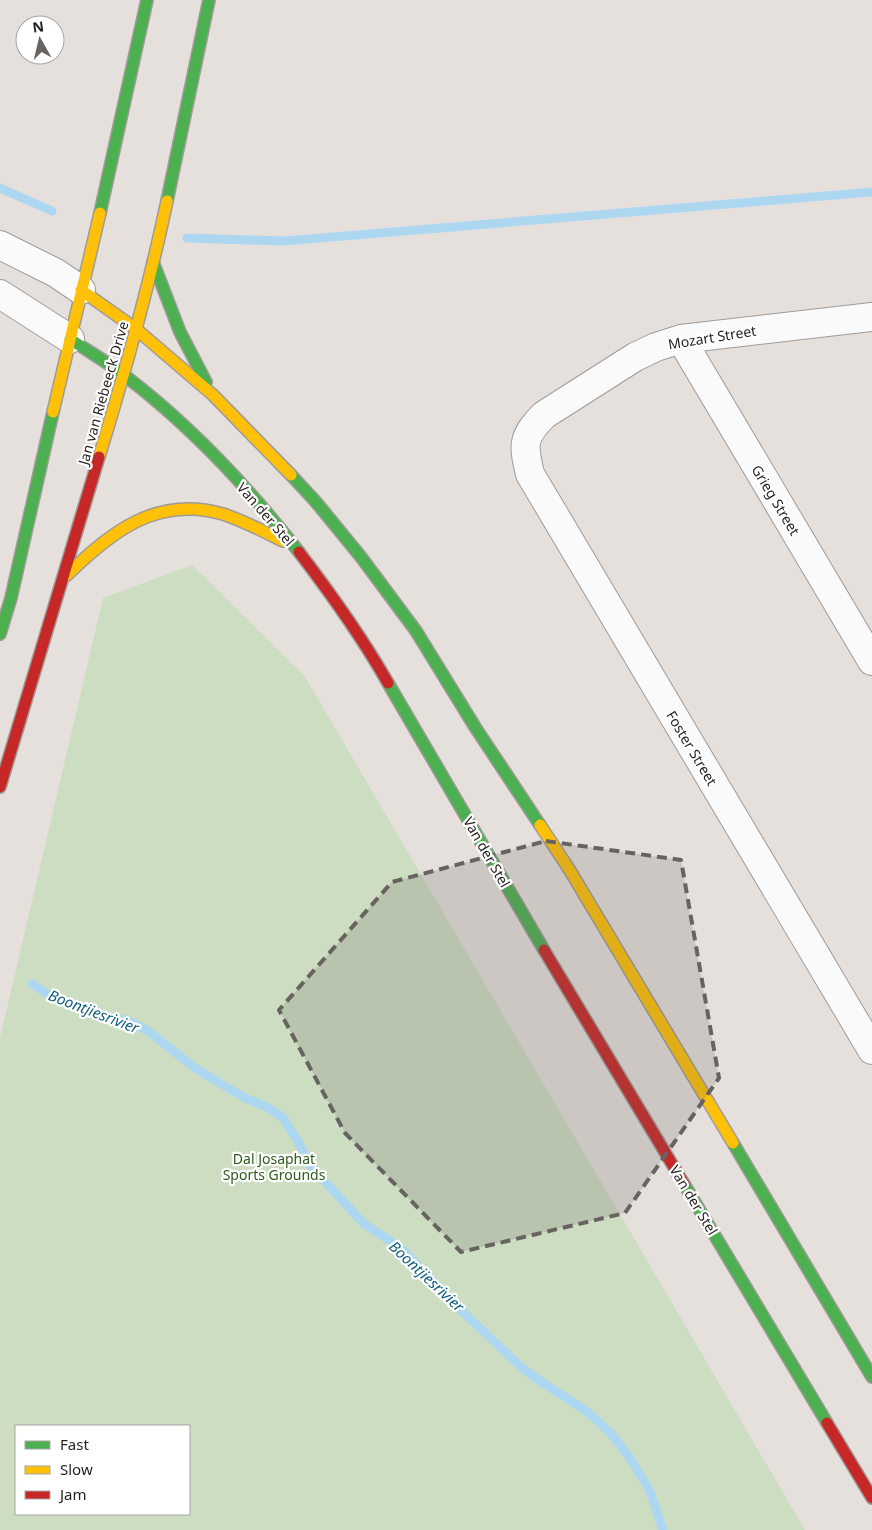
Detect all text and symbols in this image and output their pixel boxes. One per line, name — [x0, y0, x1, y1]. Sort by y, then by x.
north arrow — [15, 15, 65, 65]
text: N — [31, 16, 45, 37]
street label: Jan van Riebeeck Drive — [73, 319, 133, 469]
street label: Mozart Street — [667, 321, 757, 353]
street label: Grieg Street — [748, 461, 804, 539]
street label: Van der Stel — [233, 478, 299, 550]
street label: Foster Street — [662, 707, 722, 789]
street label: Van der Stel — [459, 813, 515, 891]
water label: Boontjiesrivier — [46, 985, 143, 1038]
park label: Dal Josaphat Sports Grounds — [223, 1149, 326, 1184]
street label: Van der Stel — [666, 1161, 722, 1239]
water label: Boontjiesrivier — [385, 1236, 469, 1317]
legend — [15, 1425, 190, 1515]
text: Fast — [60, 1434, 89, 1454]
text: Slow — [60, 1459, 93, 1479]
text: Jam — [58, 1484, 87, 1504]

